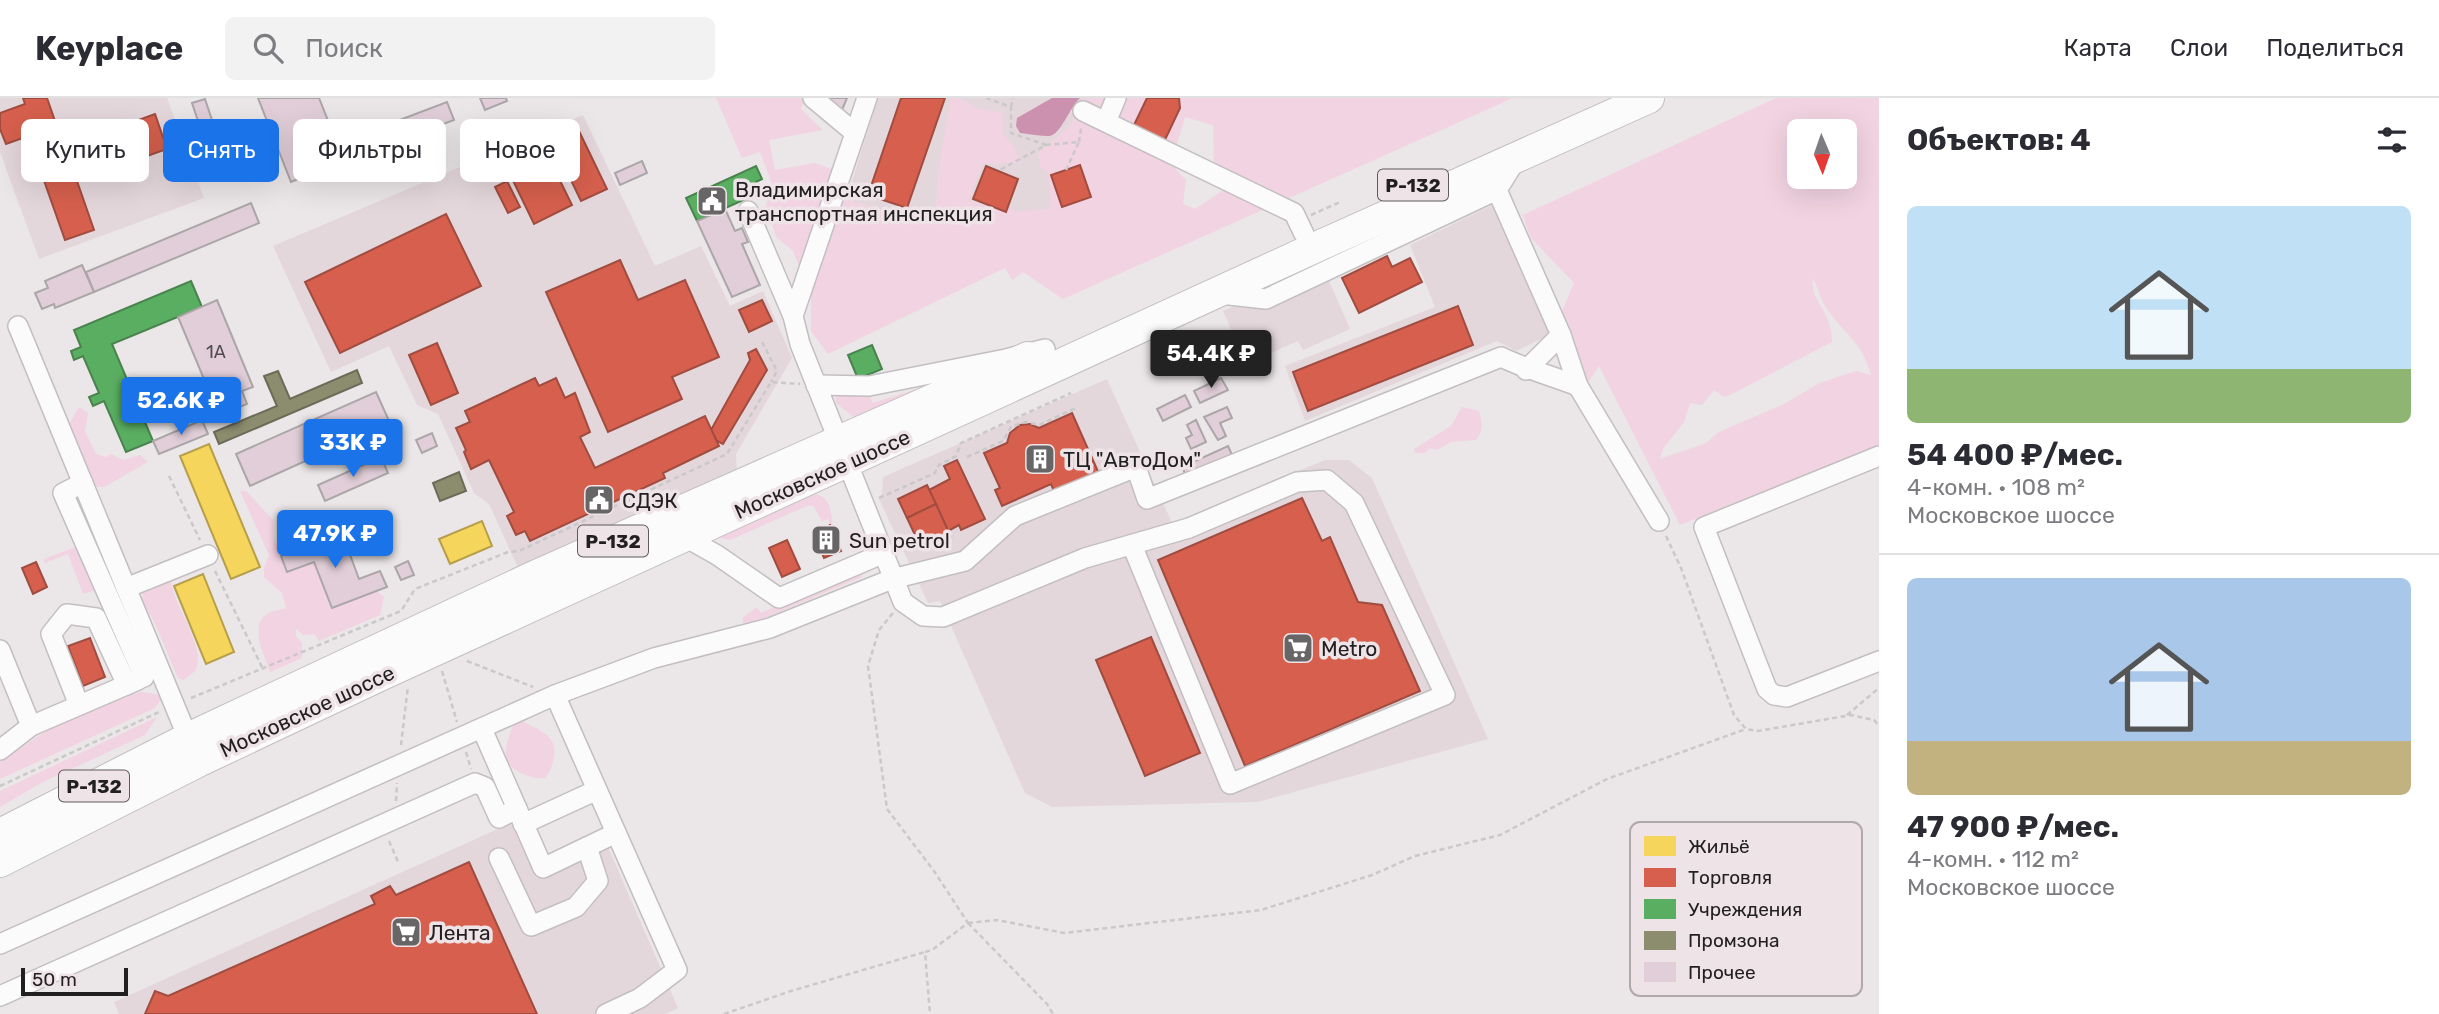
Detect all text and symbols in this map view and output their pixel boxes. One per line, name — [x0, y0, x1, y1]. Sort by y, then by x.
search box — [225, 17, 715, 80]
text: Keyplace — [35, 29, 183, 68]
icon: search — [249, 29, 287, 67]
text: Поиск — [305, 33, 383, 64]
text: Карта — [2063, 34, 2132, 62]
text: Слои — [2170, 34, 2228, 62]
text: Поделиться — [2266, 34, 2404, 62]
chip: Купить — [21, 119, 149, 182]
chip: Снять — [163, 119, 279, 182]
chip: Фильтры — [293, 119, 446, 182]
chip: Новое — [460, 119, 580, 182]
north arrow — [1787, 119, 1857, 189]
map controls — [1787, 119, 1857, 189]
icon: filters — [2373, 121, 2411, 159]
text: Объектов: 4 — [1907, 122, 2091, 158]
road number: Р-132 — [1378, 170, 1448, 200]
place label: Владимирская транспортная инспекция — [735, 177, 993, 226]
public building icon: Владимирская транспортная инспекция — [695, 184, 729, 218]
icon: home — [2096, 252, 2222, 378]
pin: 54.4K ₽ — [1146, 330, 1276, 390]
text: 54.4K ₽ — [1166, 339, 1256, 367]
house number: 1А — [206, 341, 226, 363]
pin: 52.6K ₽ — [116, 378, 246, 437]
text: 52.6K ₽ — [137, 386, 225, 414]
pin: 33K ₽ — [304, 420, 402, 479]
street label: Московское шоссе — [730, 424, 914, 524]
text: 33K ₽ — [320, 428, 386, 456]
text: 54 400 ₽/мес. — [1907, 437, 2123, 473]
building icon: ТЦ "АвтоДом" — [1023, 442, 1057, 476]
place label: ТЦ "АвтоДом" — [1063, 447, 1201, 472]
text: 4-комн. · 108 m² — [1907, 473, 2085, 501]
public building icon: СДЭК — [582, 483, 616, 517]
place label: СДЭК — [622, 488, 678, 513]
text: Московское шоссе — [1907, 501, 2115, 529]
pin: 47.9K ₽ — [270, 510, 400, 570]
text: 47.9K ₽ — [293, 519, 377, 547]
building icon: Sun petrol — [809, 523, 843, 557]
road number: Р-132 — [578, 526, 648, 556]
place label: Sun petrol — [849, 528, 950, 553]
icon: home — [2096, 624, 2222, 750]
supermarket icon: Metro — [1281, 631, 1315, 665]
place label: Metro — [1321, 636, 1377, 661]
street label: Московское шоссе — [216, 660, 398, 762]
road number: Р-132 — [59, 771, 129, 802]
text: 47 900 ₽/мес. — [1907, 809, 2119, 845]
legend — [1630, 822, 1862, 996]
text: Жильё — [1688, 835, 1750, 858]
text: 4-комн. · 112 m² — [1907, 845, 2079, 873]
text: Торговля — [1688, 866, 1772, 889]
text: Московское шоссе — [1907, 873, 2115, 901]
text: Учреждения — [1688, 898, 1802, 921]
supermarket icon: Лента — [389, 915, 423, 949]
place label: Лента — [429, 920, 491, 945]
text: Промзона — [1688, 929, 1779, 952]
text: Прочее — [1688, 961, 1756, 984]
scale bar — [21, 965, 128, 997]
text: 50 m — [32, 968, 77, 991]

